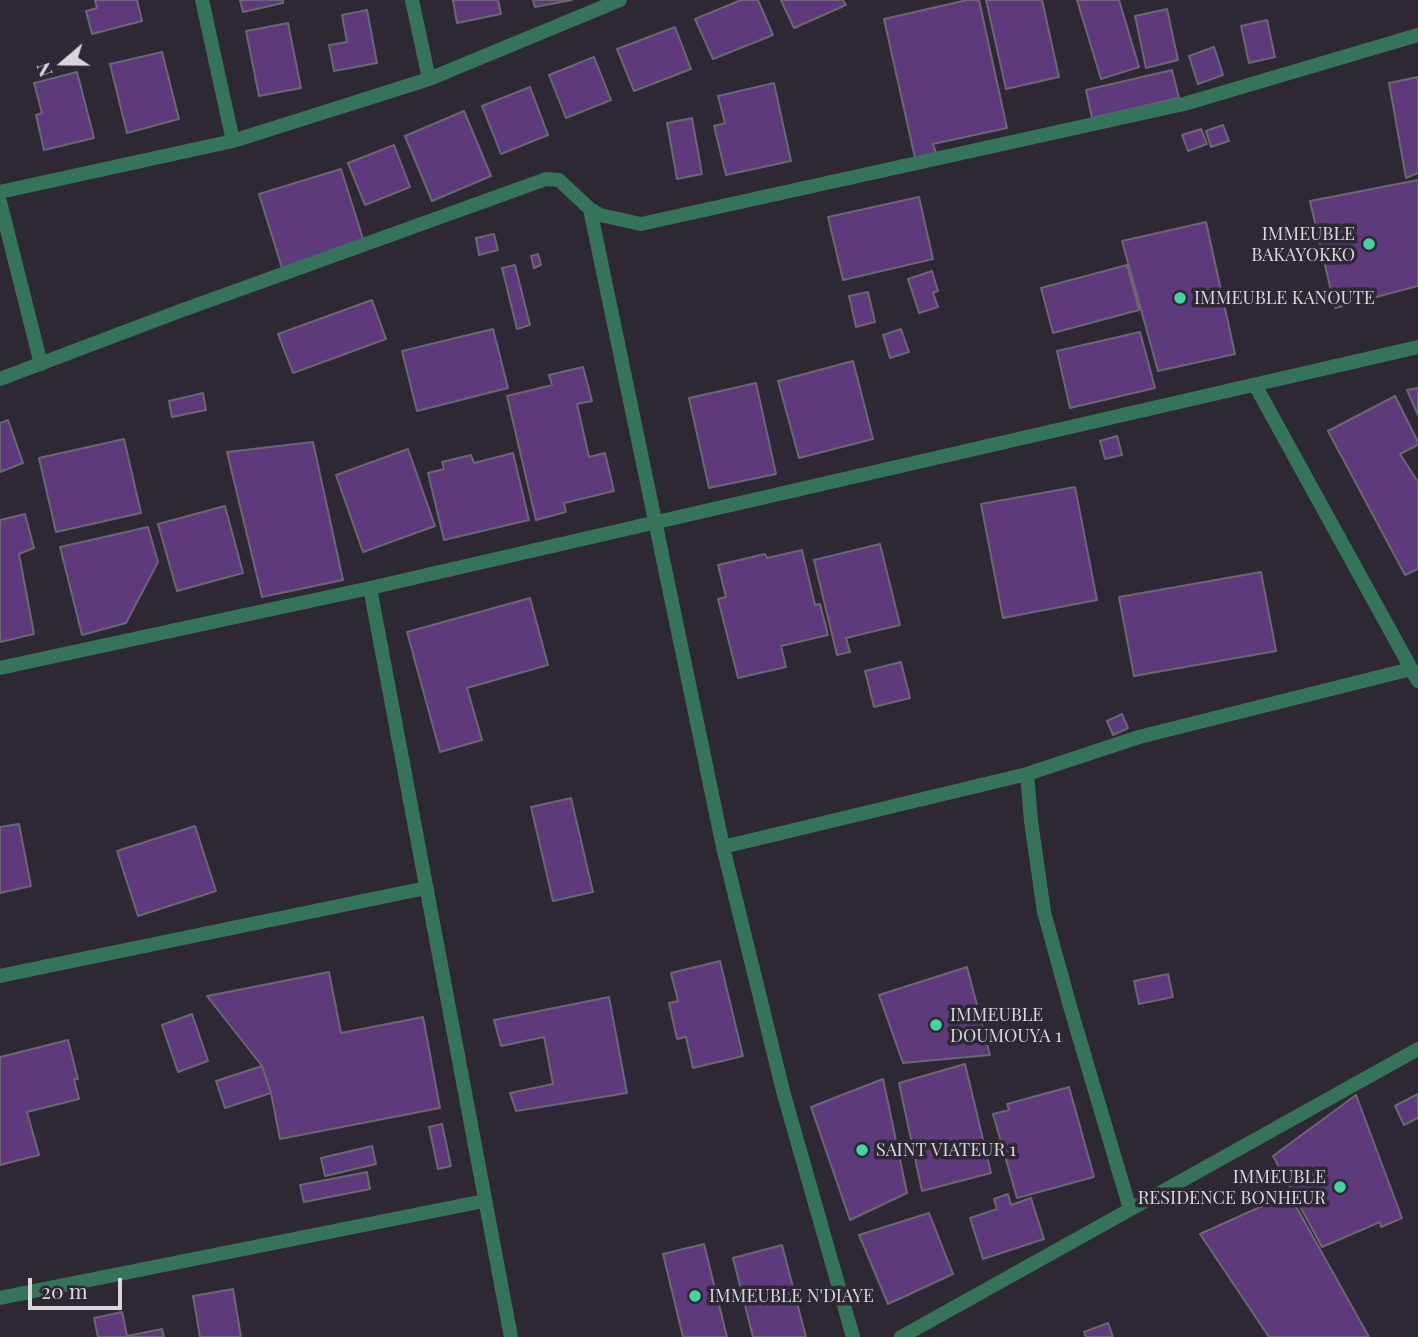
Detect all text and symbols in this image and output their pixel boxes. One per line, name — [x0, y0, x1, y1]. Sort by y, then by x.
north arrow — [28, 28, 98, 98]
text: N — [29, 59, 58, 81]
place label: IMMEUBLE BAKAYOKKO — [1251, 223, 1355, 266]
marker: IMMEUBLE BAKAYOKKO — [1361, 236, 1377, 252]
place label: IMMEUBLE KANOUTE — [1194, 287, 1375, 309]
marker: IMMEUBLE KANOUTE — [1172, 290, 1188, 306]
place label: IMMEUBLE DOUMOUYA 1 — [950, 1004, 1062, 1046]
marker: IMMEUBLE DOUMOUYA 1 — [928, 1017, 944, 1033]
place label: SAINT VIATEUR 1 — [876, 1139, 1016, 1161]
marker: SAINT VIATEUR 1 — [854, 1142, 870, 1158]
place label: IMMEUBLE RESIDENCE BONHEUR — [1138, 1166, 1326, 1208]
marker: IMMEUBLE RESIDENCE BONHEUR — [1332, 1179, 1348, 1195]
scale bar — [32, 1264, 126, 1308]
text: 20 m — [41, 1276, 88, 1304]
place label: IMMEUBLE N'DIAYE — [709, 1285, 874, 1307]
marker: IMMEUBLE N'DIAYE — [687, 1288, 703, 1304]

